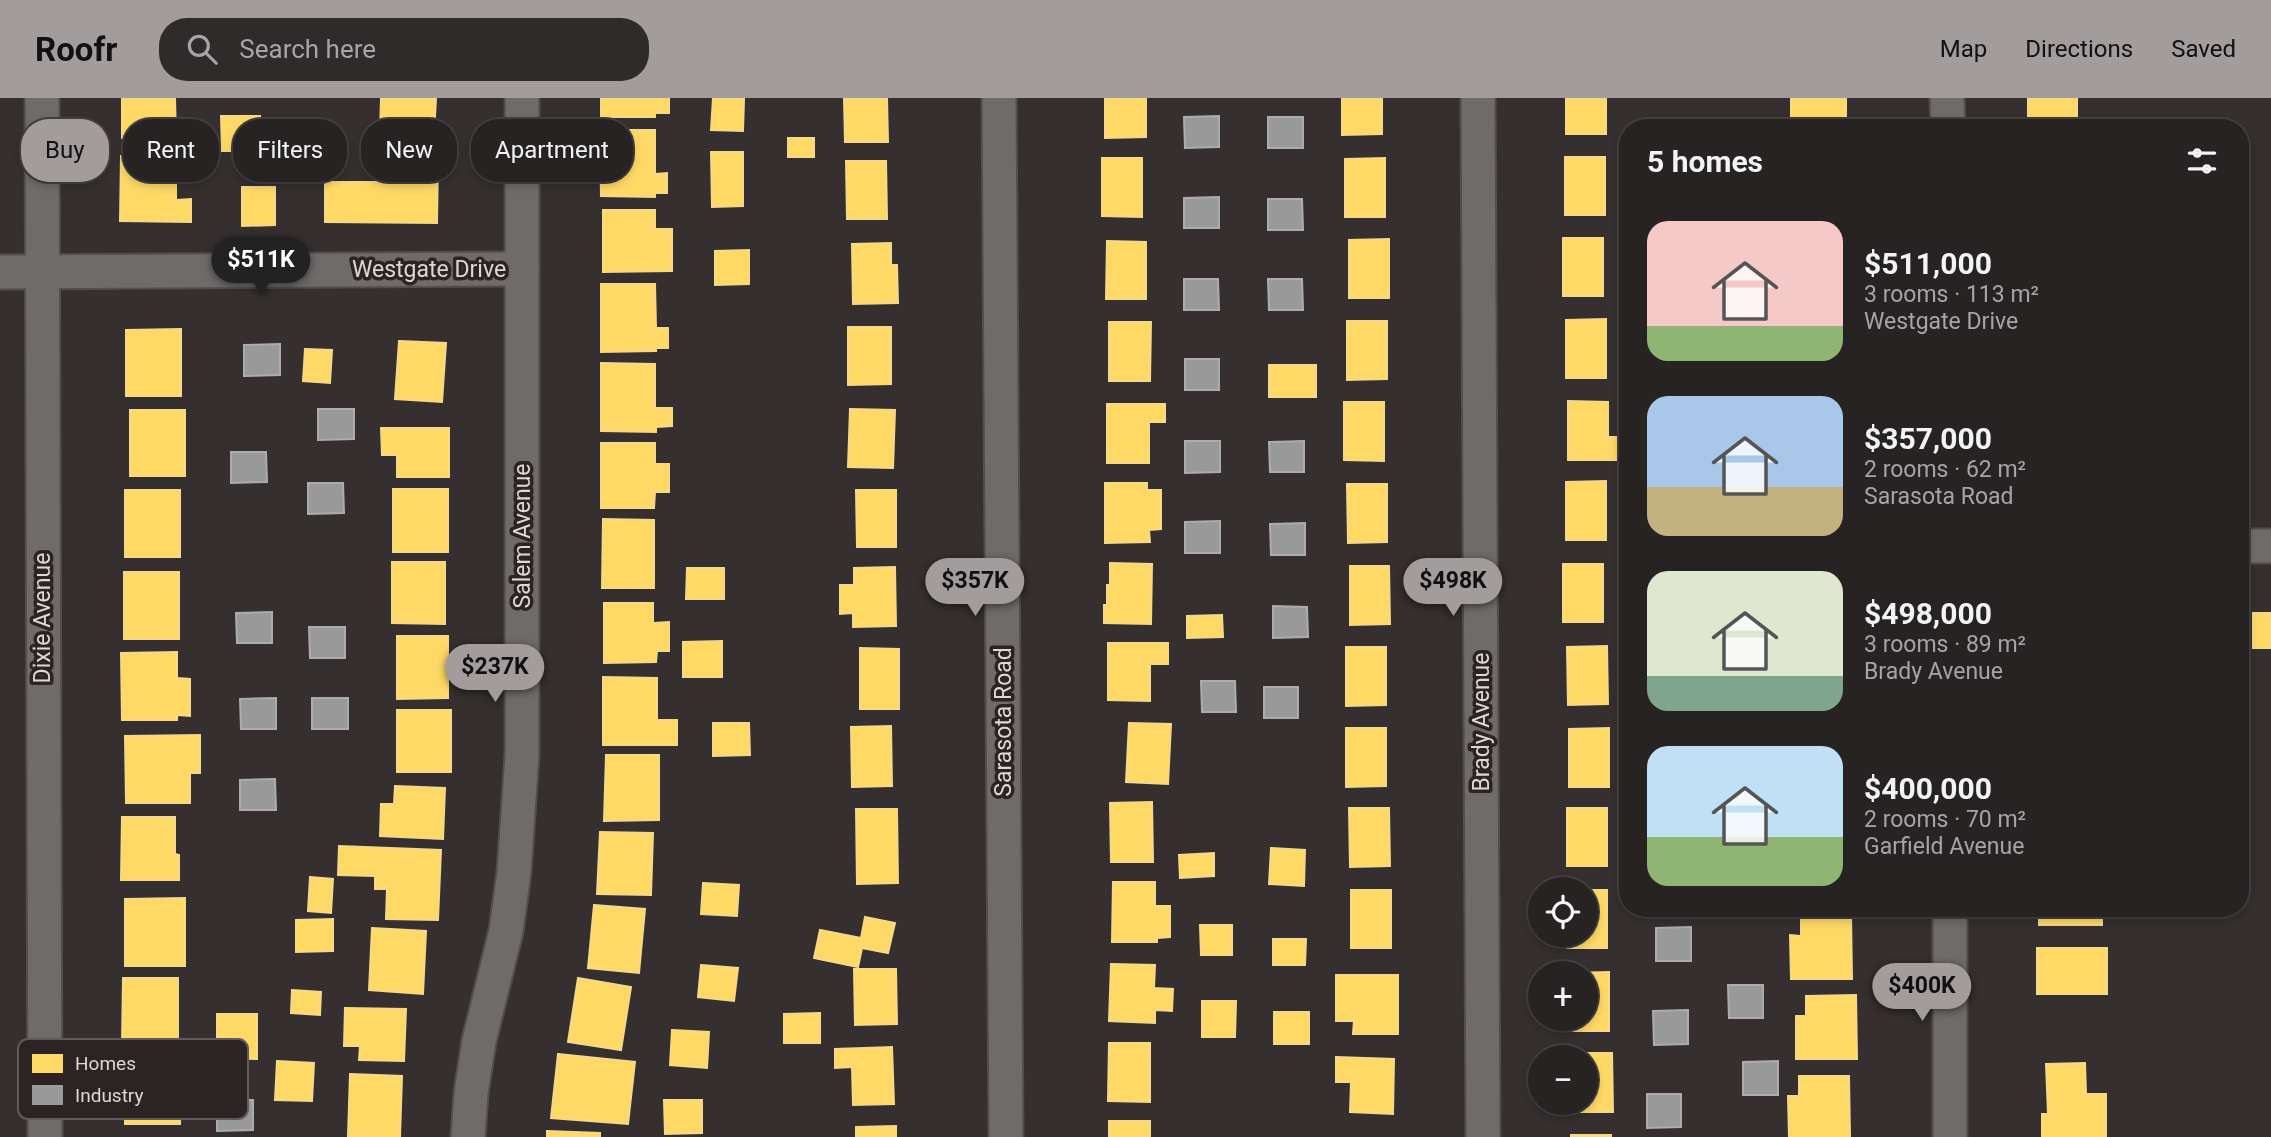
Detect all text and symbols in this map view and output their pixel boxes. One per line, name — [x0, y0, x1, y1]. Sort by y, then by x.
search box — [159, 18, 649, 81]
text: Roofr — [35, 30, 117, 69]
icon: search — [183, 30, 221, 68]
text: Search here — [239, 34, 376, 64]
text: Map — [1940, 35, 1987, 63]
text: Directions — [2025, 35, 2133, 63]
text: Saved — [2171, 35, 2236, 63]
chip: Buy — [21, 119, 109, 182]
chip: Rent — [123, 119, 219, 182]
chip: Filters — [233, 119, 347, 182]
chip: New — [361, 119, 457, 182]
chip: Apartment — [471, 119, 633, 182]
icon: filters — [2183, 142, 2221, 180]
text: 5 homes — [1647, 144, 1763, 179]
pin: $511K — [212, 238, 310, 297]
text: $511K — [227, 246, 295, 273]
text: $511,000 — [1864, 246, 1992, 281]
icon: home — [1703, 249, 1787, 333]
street label: Westgate Drive — [352, 256, 506, 283]
text: 3 rooms · 113 m² — [1864, 281, 2039, 308]
text: Westgate Drive — [1864, 308, 2018, 335]
text: $357,000 — [1864, 421, 1992, 456]
icon: home — [1703, 424, 1787, 508]
text: 2 rooms · 62 m² — [1864, 456, 2026, 483]
street label: Salem Avenue — [509, 463, 536, 609]
text: Sarasota Road — [1864, 483, 2014, 510]
street label: Dixie Avenue — [29, 553, 56, 683]
pin: $357K — [926, 559, 1024, 618]
pin: $498K — [1404, 559, 1502, 618]
text: $357K — [941, 567, 1009, 594]
text: $498K — [1419, 567, 1487, 594]
text: $498,000 — [1864, 596, 1992, 631]
icon: home — [1703, 599, 1787, 683]
text: 3 rooms · 89 m² — [1864, 631, 2026, 658]
pin: $237K — [446, 644, 544, 704]
street label: Sarasota Road — [990, 647, 1017, 797]
text: $237K — [461, 653, 529, 680]
street label: Brady Avenue — [1468, 653, 1495, 791]
text: Brady Avenue — [1864, 658, 2003, 685]
text: $400,000 — [1864, 771, 1992, 806]
icon: home — [1703, 774, 1787, 858]
text: 2 rooms · 70 m² — [1864, 806, 2026, 833]
text: Garfield Avenue — [1864, 833, 2024, 860]
map controls — [1528, 877, 1598, 1115]
button: locate — [1528, 877, 1598, 947]
button: + — [1528, 961, 1598, 1031]
pin: $400K — [1873, 964, 1971, 1023]
text: $400K — [1888, 972, 1956, 999]
legend — [18, 1039, 248, 1119]
button: − — [1528, 1045, 1598, 1115]
text: Homes — [75, 1052, 136, 1075]
text: Industry — [75, 1084, 143, 1107]

